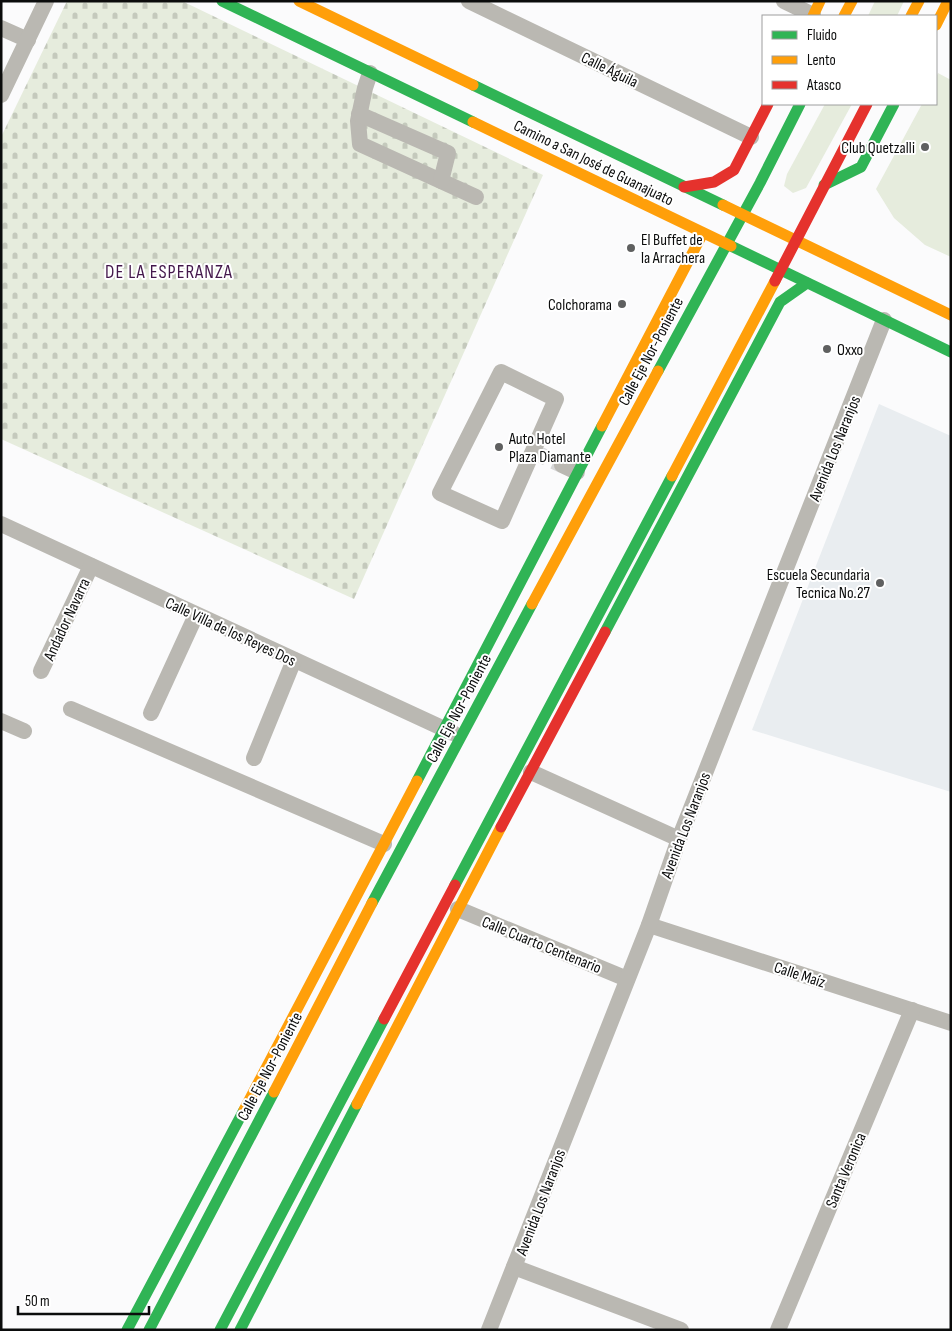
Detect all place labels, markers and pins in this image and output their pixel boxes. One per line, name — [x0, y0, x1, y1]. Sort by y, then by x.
place label: Club Quetzalli — [841, 139, 915, 158]
marker: Club Quetzalli — [919, 141, 931, 153]
place label: El Buffet de la Arrachera — [641, 231, 705, 268]
marker: El Buffet de la Arrachera — [625, 242, 637, 254]
place label: Colchorama — [548, 296, 612, 315]
marker: Colchorama — [616, 298, 628, 310]
place label: Oxxo — [837, 341, 863, 360]
marker: Oxxo — [821, 343, 833, 355]
place label: Auto Hotel Plaza Diamante — [508, 430, 591, 467]
marker: Auto Hotel Plaza Diamante — [493, 441, 505, 453]
place label: Escuela Secundaria Tecnica No.27 — [767, 566, 871, 603]
marker: Escuela Secundaria Tecnica No.27 — [874, 577, 886, 589]

